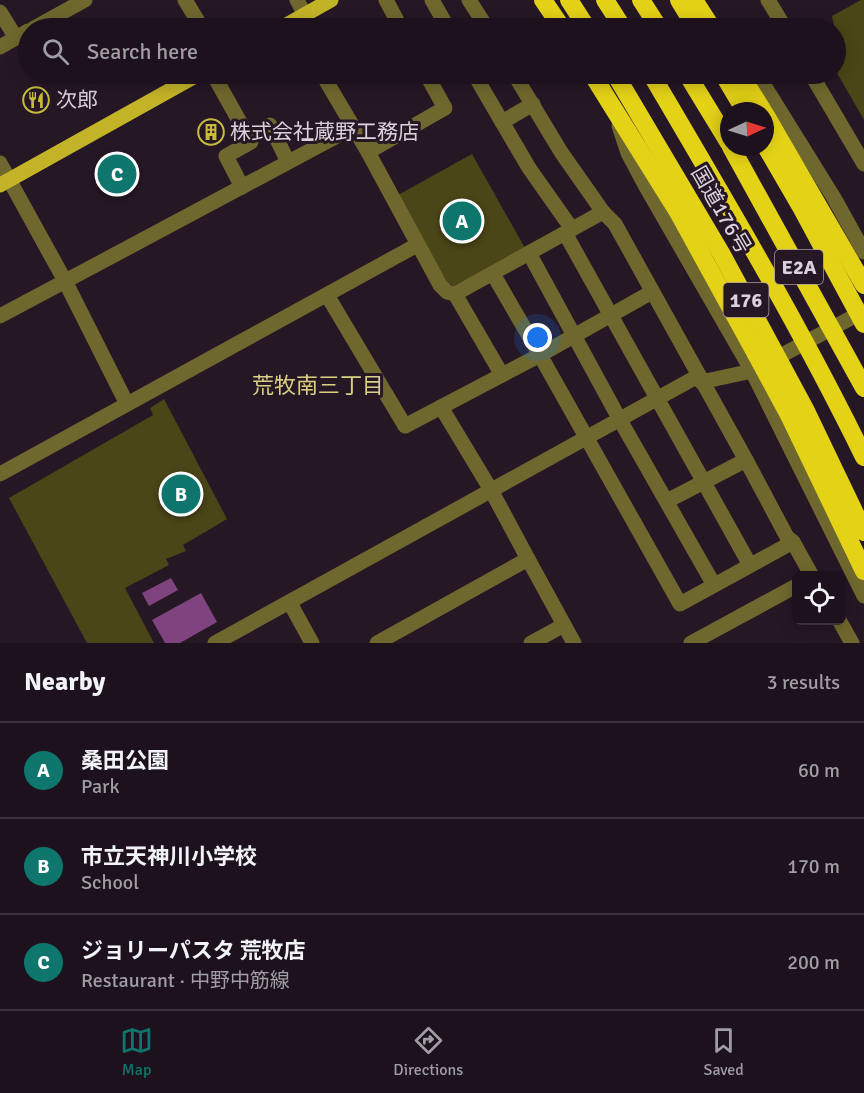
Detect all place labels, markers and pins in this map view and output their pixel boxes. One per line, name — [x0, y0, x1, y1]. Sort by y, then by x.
restaurant icon: 次郎 — [21, 85, 51, 115]
place label: 次郎 — [56, 87, 98, 113]
building icon: 株式会社蔵野工務店 — [196, 117, 226, 147]
place label: 株式会社蔵野工務店 — [230, 119, 419, 145]
pin: C — [98, 152, 136, 196]
pin: A — [442, 198, 482, 244]
pin: B — [162, 472, 201, 516]

